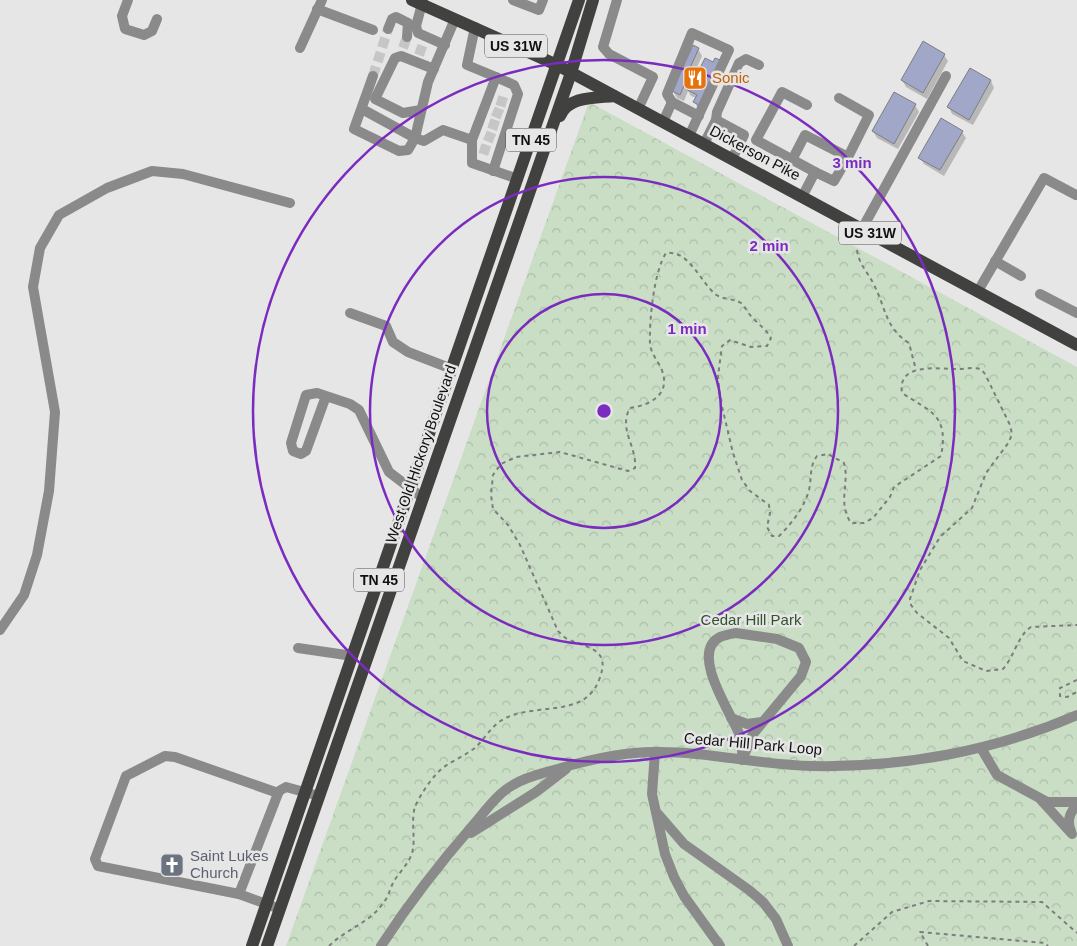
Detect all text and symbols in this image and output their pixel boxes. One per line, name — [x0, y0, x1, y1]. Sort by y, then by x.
road number: US 31W — [485, 34, 547, 58]
restaurant icon: Sonic — [682, 65, 708, 91]
place label: Sonic — [712, 69, 750, 86]
street label: Dickerson Pike — [707, 122, 803, 184]
road number: TN 45 — [506, 128, 556, 152]
text: 3 min — [832, 154, 872, 171]
road number: US 31W — [839, 222, 901, 244]
text: 2 min — [749, 237, 789, 254]
text: 1 min — [667, 320, 707, 337]
street label: West Old Hickory Boulevard — [382, 363, 459, 545]
centre of rings — [595, 402, 613, 420]
road number: TN 45 — [354, 568, 404, 592]
park label: Cedar Hill Park — [701, 611, 802, 628]
street label: Cedar Hill Park Loop — [683, 729, 823, 758]
place label: Saint Lukes Church — [190, 847, 268, 881]
church icon: Saint Lukes Church — [159, 852, 185, 878]

